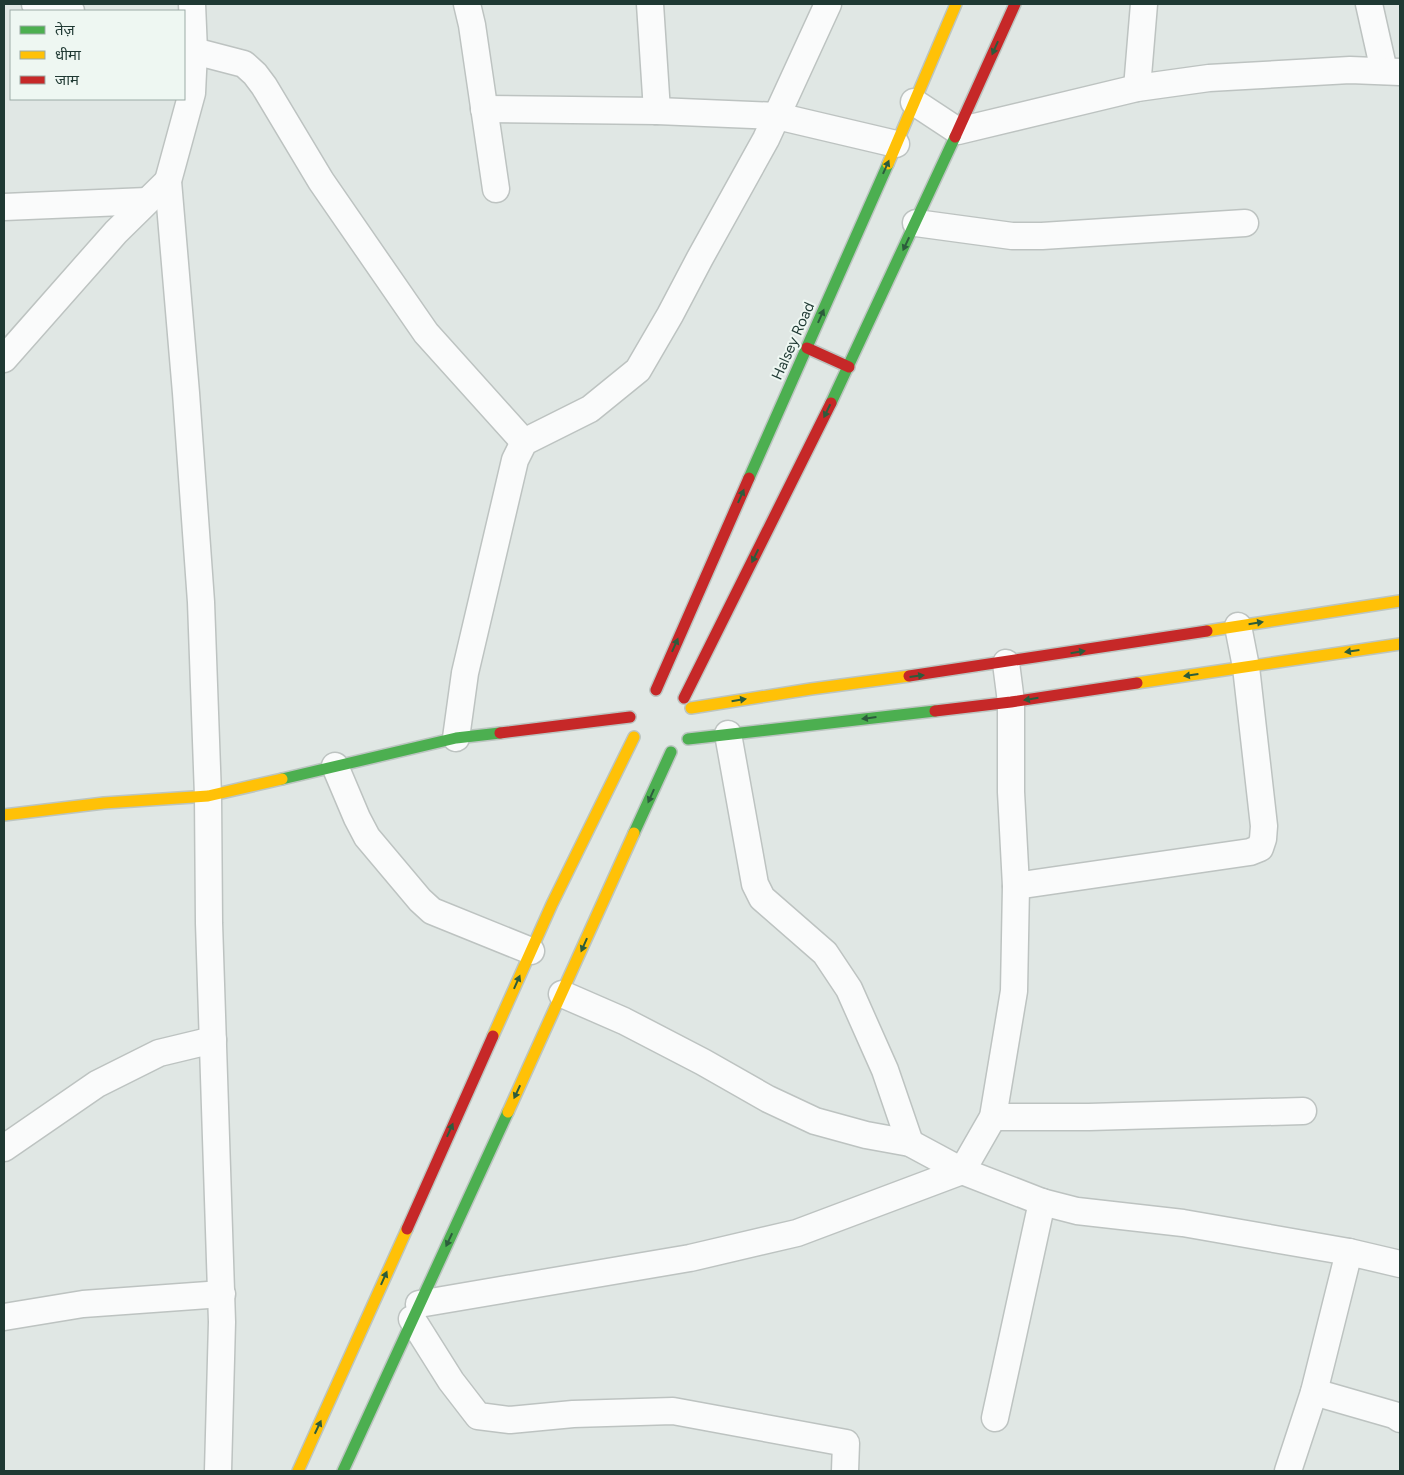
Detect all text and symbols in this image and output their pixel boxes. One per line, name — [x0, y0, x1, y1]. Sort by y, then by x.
legend — [10, 10, 185, 100]
text: तेज़ — [55, 21, 76, 39]
one-way arrow — [991, 41, 999, 55]
text: धीमा — [55, 46, 82, 64]
text: जाम — [55, 71, 80, 89]
one-way arrow — [882, 160, 890, 174]
one-way arrow — [902, 237, 910, 251]
street label: Halsey Road — [768, 299, 818, 383]
one-way arrow — [817, 309, 825, 323]
one-way arrow — [823, 404, 831, 418]
one-way arrow — [737, 489, 745, 503]
one-way arrow — [751, 549, 759, 564]
one-way arrow — [1248, 619, 1264, 627]
one-way arrow — [672, 638, 680, 652]
one-way arrow — [1070, 648, 1086, 656]
one-way arrow — [1344, 648, 1360, 656]
one-way arrow — [1183, 671, 1199, 679]
one-way arrow — [910, 672, 926, 680]
one-way arrow — [1022, 695, 1038, 703]
one-way arrow — [731, 696, 747, 704]
one-way arrow — [861, 714, 877, 722]
one-way arrow — [646, 789, 654, 803]
one-way arrow — [580, 937, 589, 952]
one-way arrow — [513, 975, 521, 989]
one-way arrow — [512, 1085, 520, 1099]
one-way arrow — [446, 1123, 454, 1137]
one-way arrow — [444, 1233, 452, 1247]
one-way arrow — [380, 1271, 388, 1285]
one-way arrow — [315, 1420, 323, 1434]

